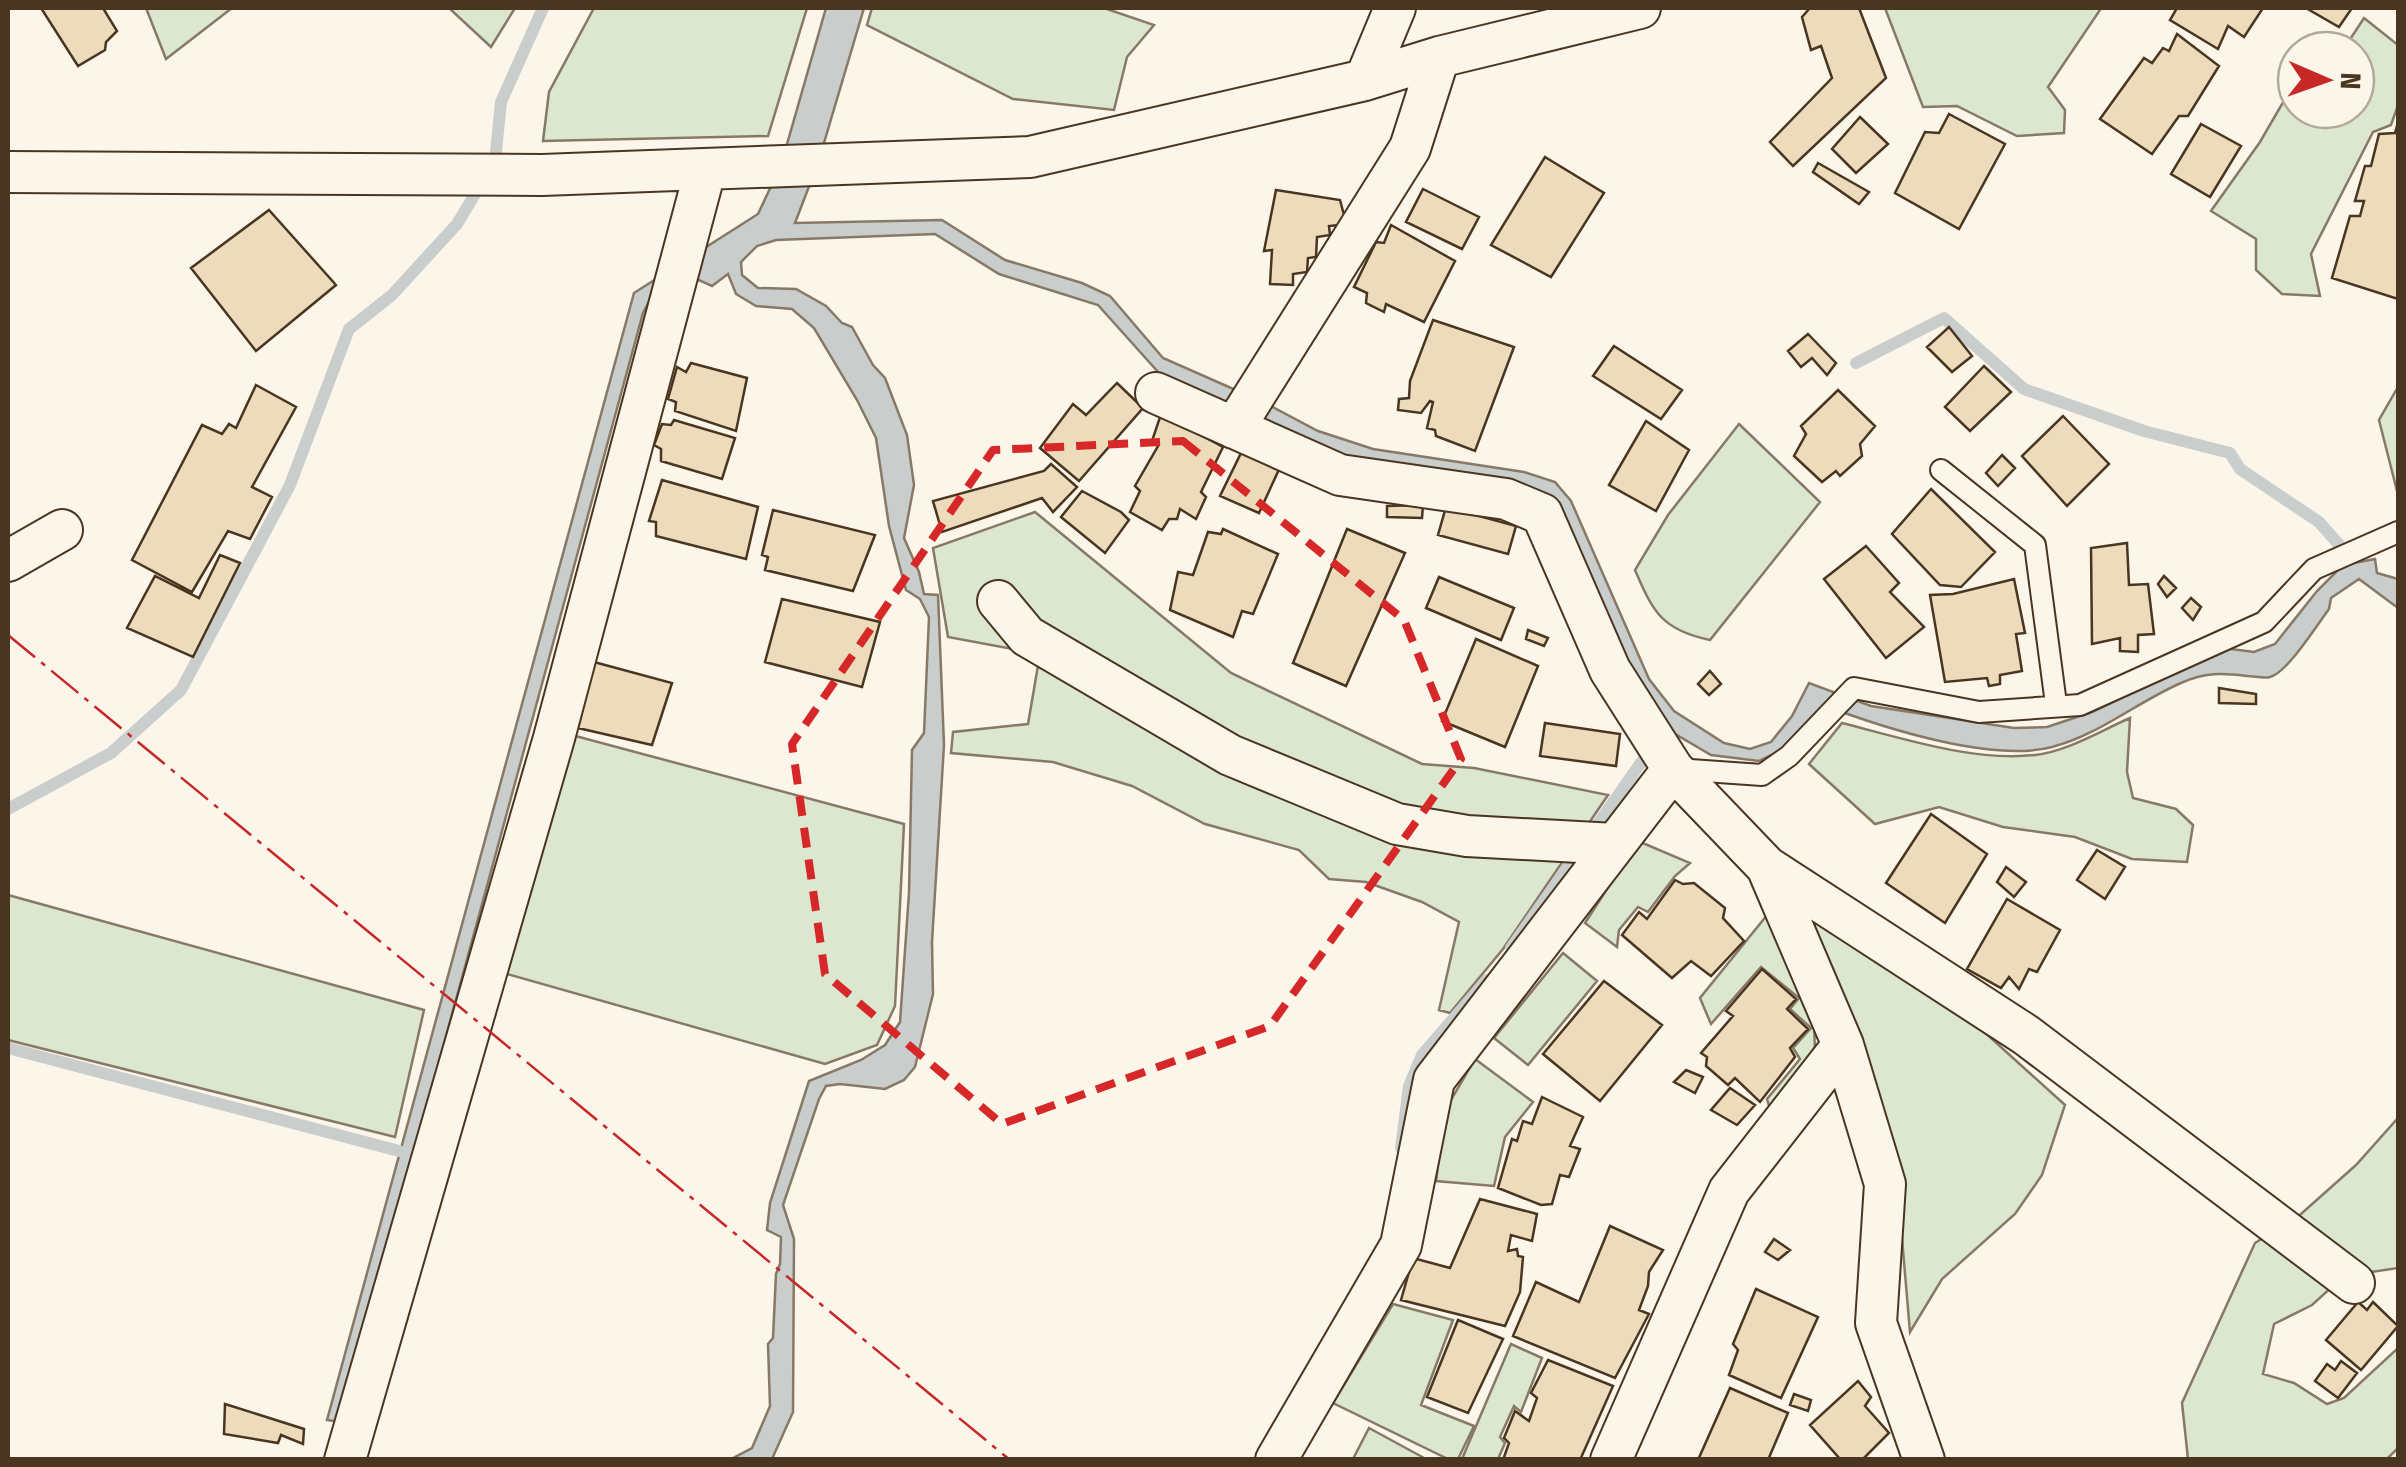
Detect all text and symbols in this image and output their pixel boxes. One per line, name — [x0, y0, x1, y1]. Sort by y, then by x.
north arrow — [2276, 30, 2376, 130]
text: N — [2334, 72, 2367, 90]

